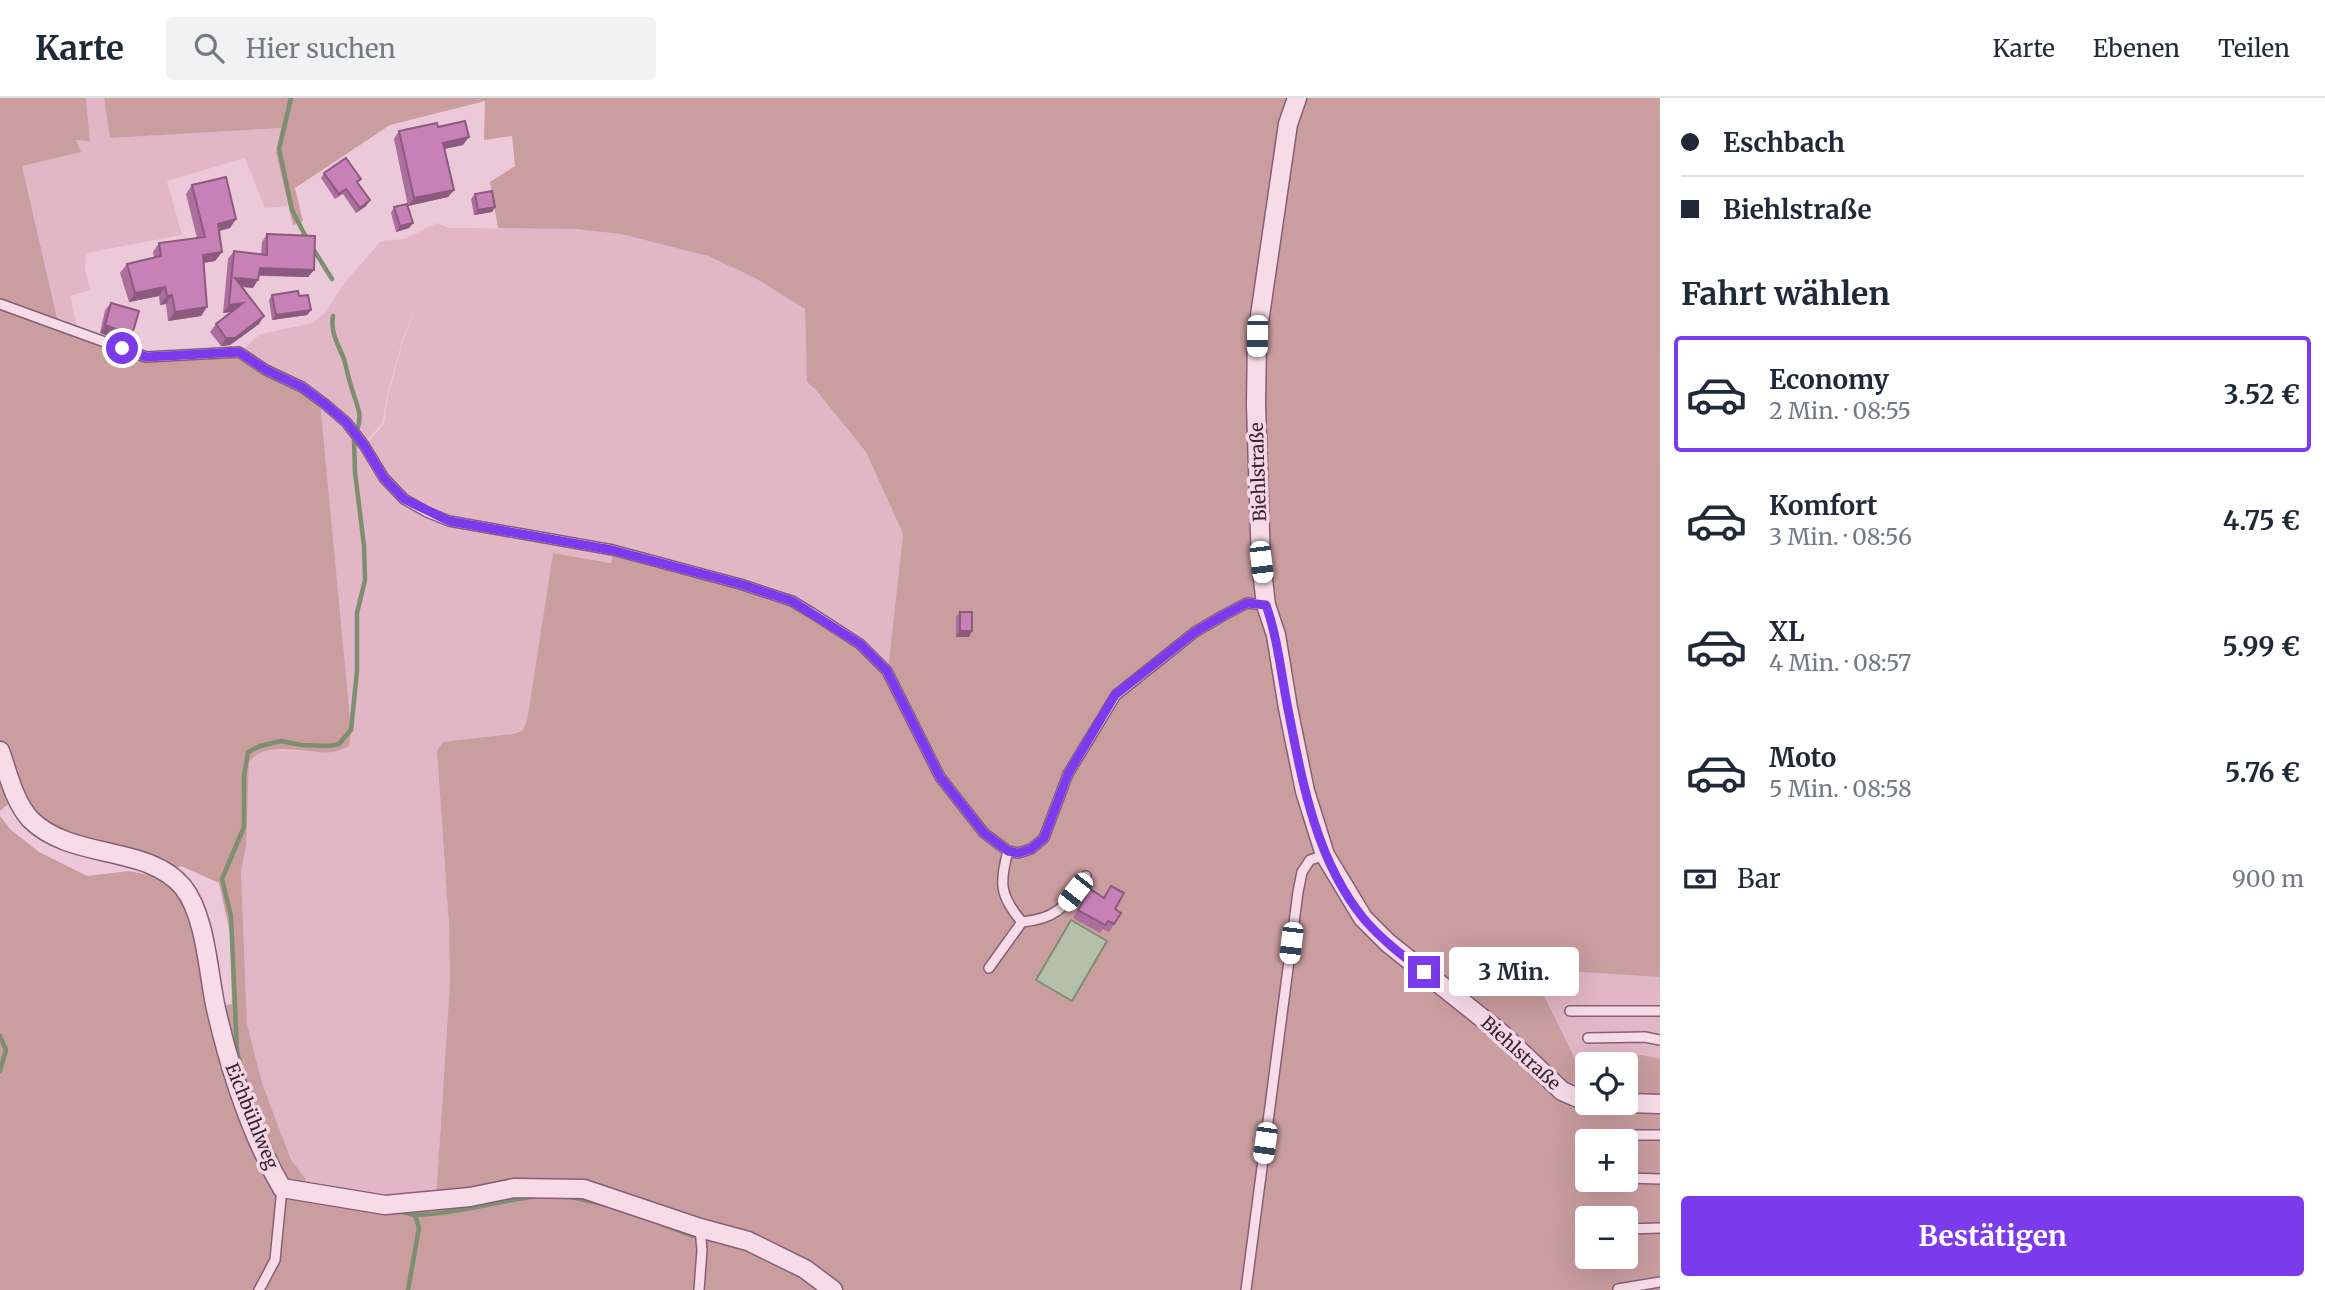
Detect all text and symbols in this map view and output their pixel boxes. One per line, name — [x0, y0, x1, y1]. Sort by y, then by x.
search box — [166, 17, 656, 80]
text: Karte — [35, 28, 124, 69]
icon: search — [190, 29, 228, 67]
text: Hier suchen — [246, 32, 396, 65]
text: Karte — [1992, 33, 2055, 64]
text: Ebenen — [2093, 33, 2180, 64]
text: Teilen — [2218, 33, 2290, 64]
text: Eschbach — [1723, 126, 1845, 159]
text: Biehlstraße — [1723, 193, 1871, 226]
text: Fahrt wählen — [1681, 274, 1890, 314]
car — [1247, 315, 1268, 357]
route start — [106, 332, 138, 364]
icon: car — [1685, 363, 1748, 426]
text: Economy — [1769, 363, 1889, 396]
text: 3.52 € — [2224, 378, 2300, 411]
text: 2 Min. · 08:55 — [1769, 396, 1911, 425]
street label: Biehlstraße — [1245, 422, 1271, 522]
icon: car — [1685, 489, 1748, 552]
text: Komfort — [1769, 489, 1878, 522]
text: 4.75 € — [2223, 504, 2300, 537]
text: 3 Min. · 08:56 — [1769, 522, 1912, 551]
car — [1249, 540, 1274, 584]
icon: car — [1685, 615, 1748, 678]
text: XL — [1769, 615, 1805, 648]
text: 5.99 € — [2223, 630, 2300, 663]
text: 4 Min. · 08:57 — [1769, 648, 1911, 677]
icon: car — [1685, 741, 1748, 804]
text: Moto — [1769, 741, 1836, 774]
text: 5.76 € — [2225, 756, 2300, 789]
text: 5 Min. · 08:58 — [1769, 774, 1912, 803]
icon: cash — [1681, 860, 1719, 898]
text: Bar — [1737, 862, 1781, 895]
text: 900 m — [2232, 864, 2304, 893]
car — [1054, 869, 1097, 915]
car — [1279, 921, 1304, 965]
callout: 3 Min. — [1448, 948, 1578, 996]
route end — [1408, 956, 1440, 988]
text: 3 Min. — [1478, 957, 1550, 986]
street label: Biehlstraße — [1476, 1011, 1566, 1095]
map controls — [1575, 1052, 1638, 1269]
button: locate — [1575, 1052, 1638, 1115]
street label: Eichbühlweg — [220, 1060, 284, 1172]
car — [1252, 1121, 1279, 1165]
button: + — [1575, 1129, 1638, 1192]
button: Bestätigen — [1681, 1196, 2304, 1276]
button: − — [1575, 1206, 1638, 1269]

